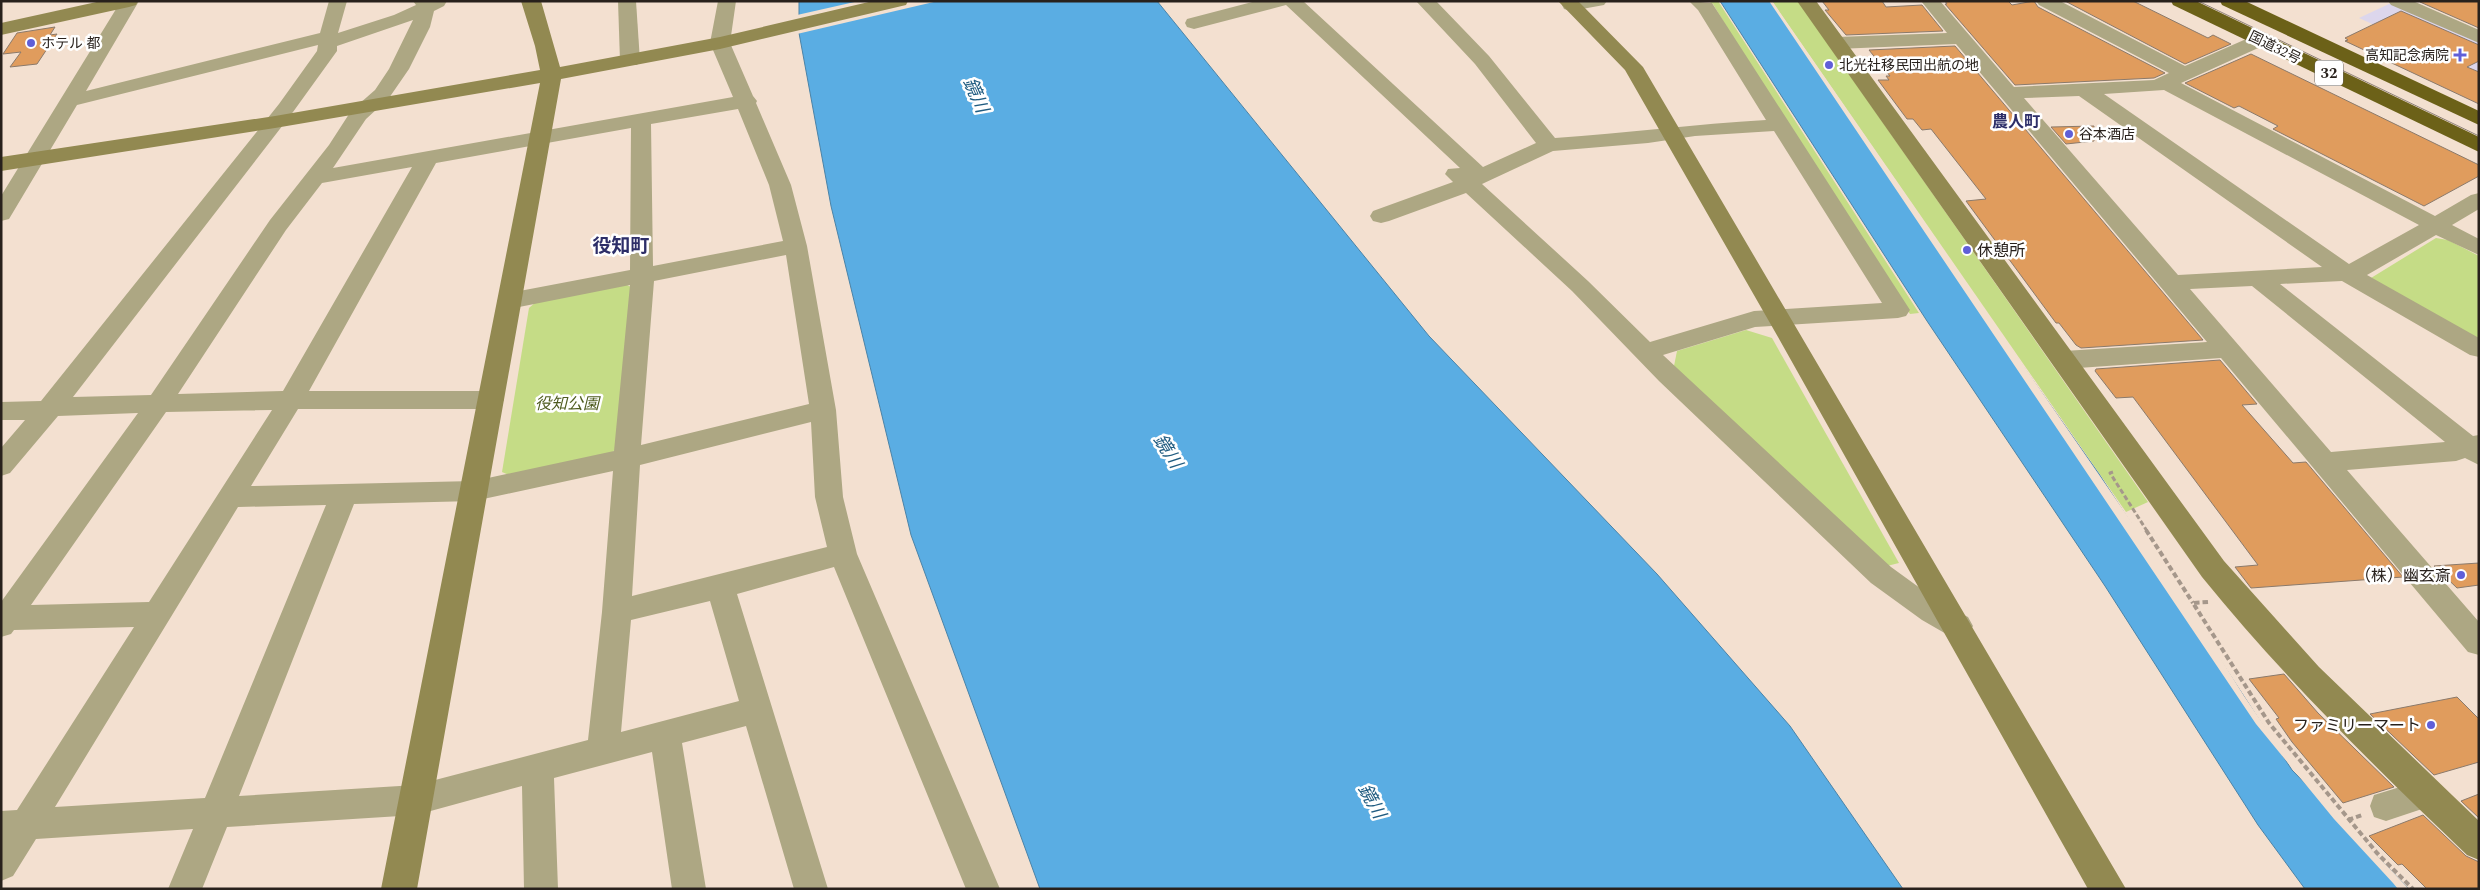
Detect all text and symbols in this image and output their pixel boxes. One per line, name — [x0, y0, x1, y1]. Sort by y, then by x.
street label: 国道32号 — [2245, 26, 2305, 69]
place label: ホテル 都 — [41, 33, 101, 54]
marker: ホテル 都 — [25, 37, 37, 49]
place label: 高知記念病院 — [2365, 45, 2449, 66]
marker: 高知記念病院 — [2453, 48, 2467, 62]
place label: 北光社移民団出航の地 — [1839, 55, 1979, 76]
marker: 北光社移民団出航の地 — [1823, 59, 1835, 71]
road number: 32 — [2315, 60, 2343, 86]
water label: 鏡川 — [956, 73, 996, 119]
district label: 農人町 — [1992, 110, 2040, 134]
place label: 谷本酒店 — [2079, 124, 2135, 145]
marker: 谷本酒店 — [2063, 128, 2075, 140]
district label: 役知町 — [592, 232, 650, 261]
place label: 休憩所 — [1977, 239, 2025, 263]
marker: 休憩所 — [1961, 244, 1973, 256]
park label: 役知公園 — [535, 392, 601, 416]
water label: 鏡川 — [1147, 429, 1190, 475]
place label: （株）幽玄斎 — [2355, 564, 2451, 588]
marker: （株）幽玄斎 — [2455, 569, 2467, 581]
place label: ファミリーマート — [2293, 714, 2421, 738]
marker: ファミリーマート — [2425, 719, 2437, 731]
water label: 鏡川 — [1351, 779, 1393, 825]

